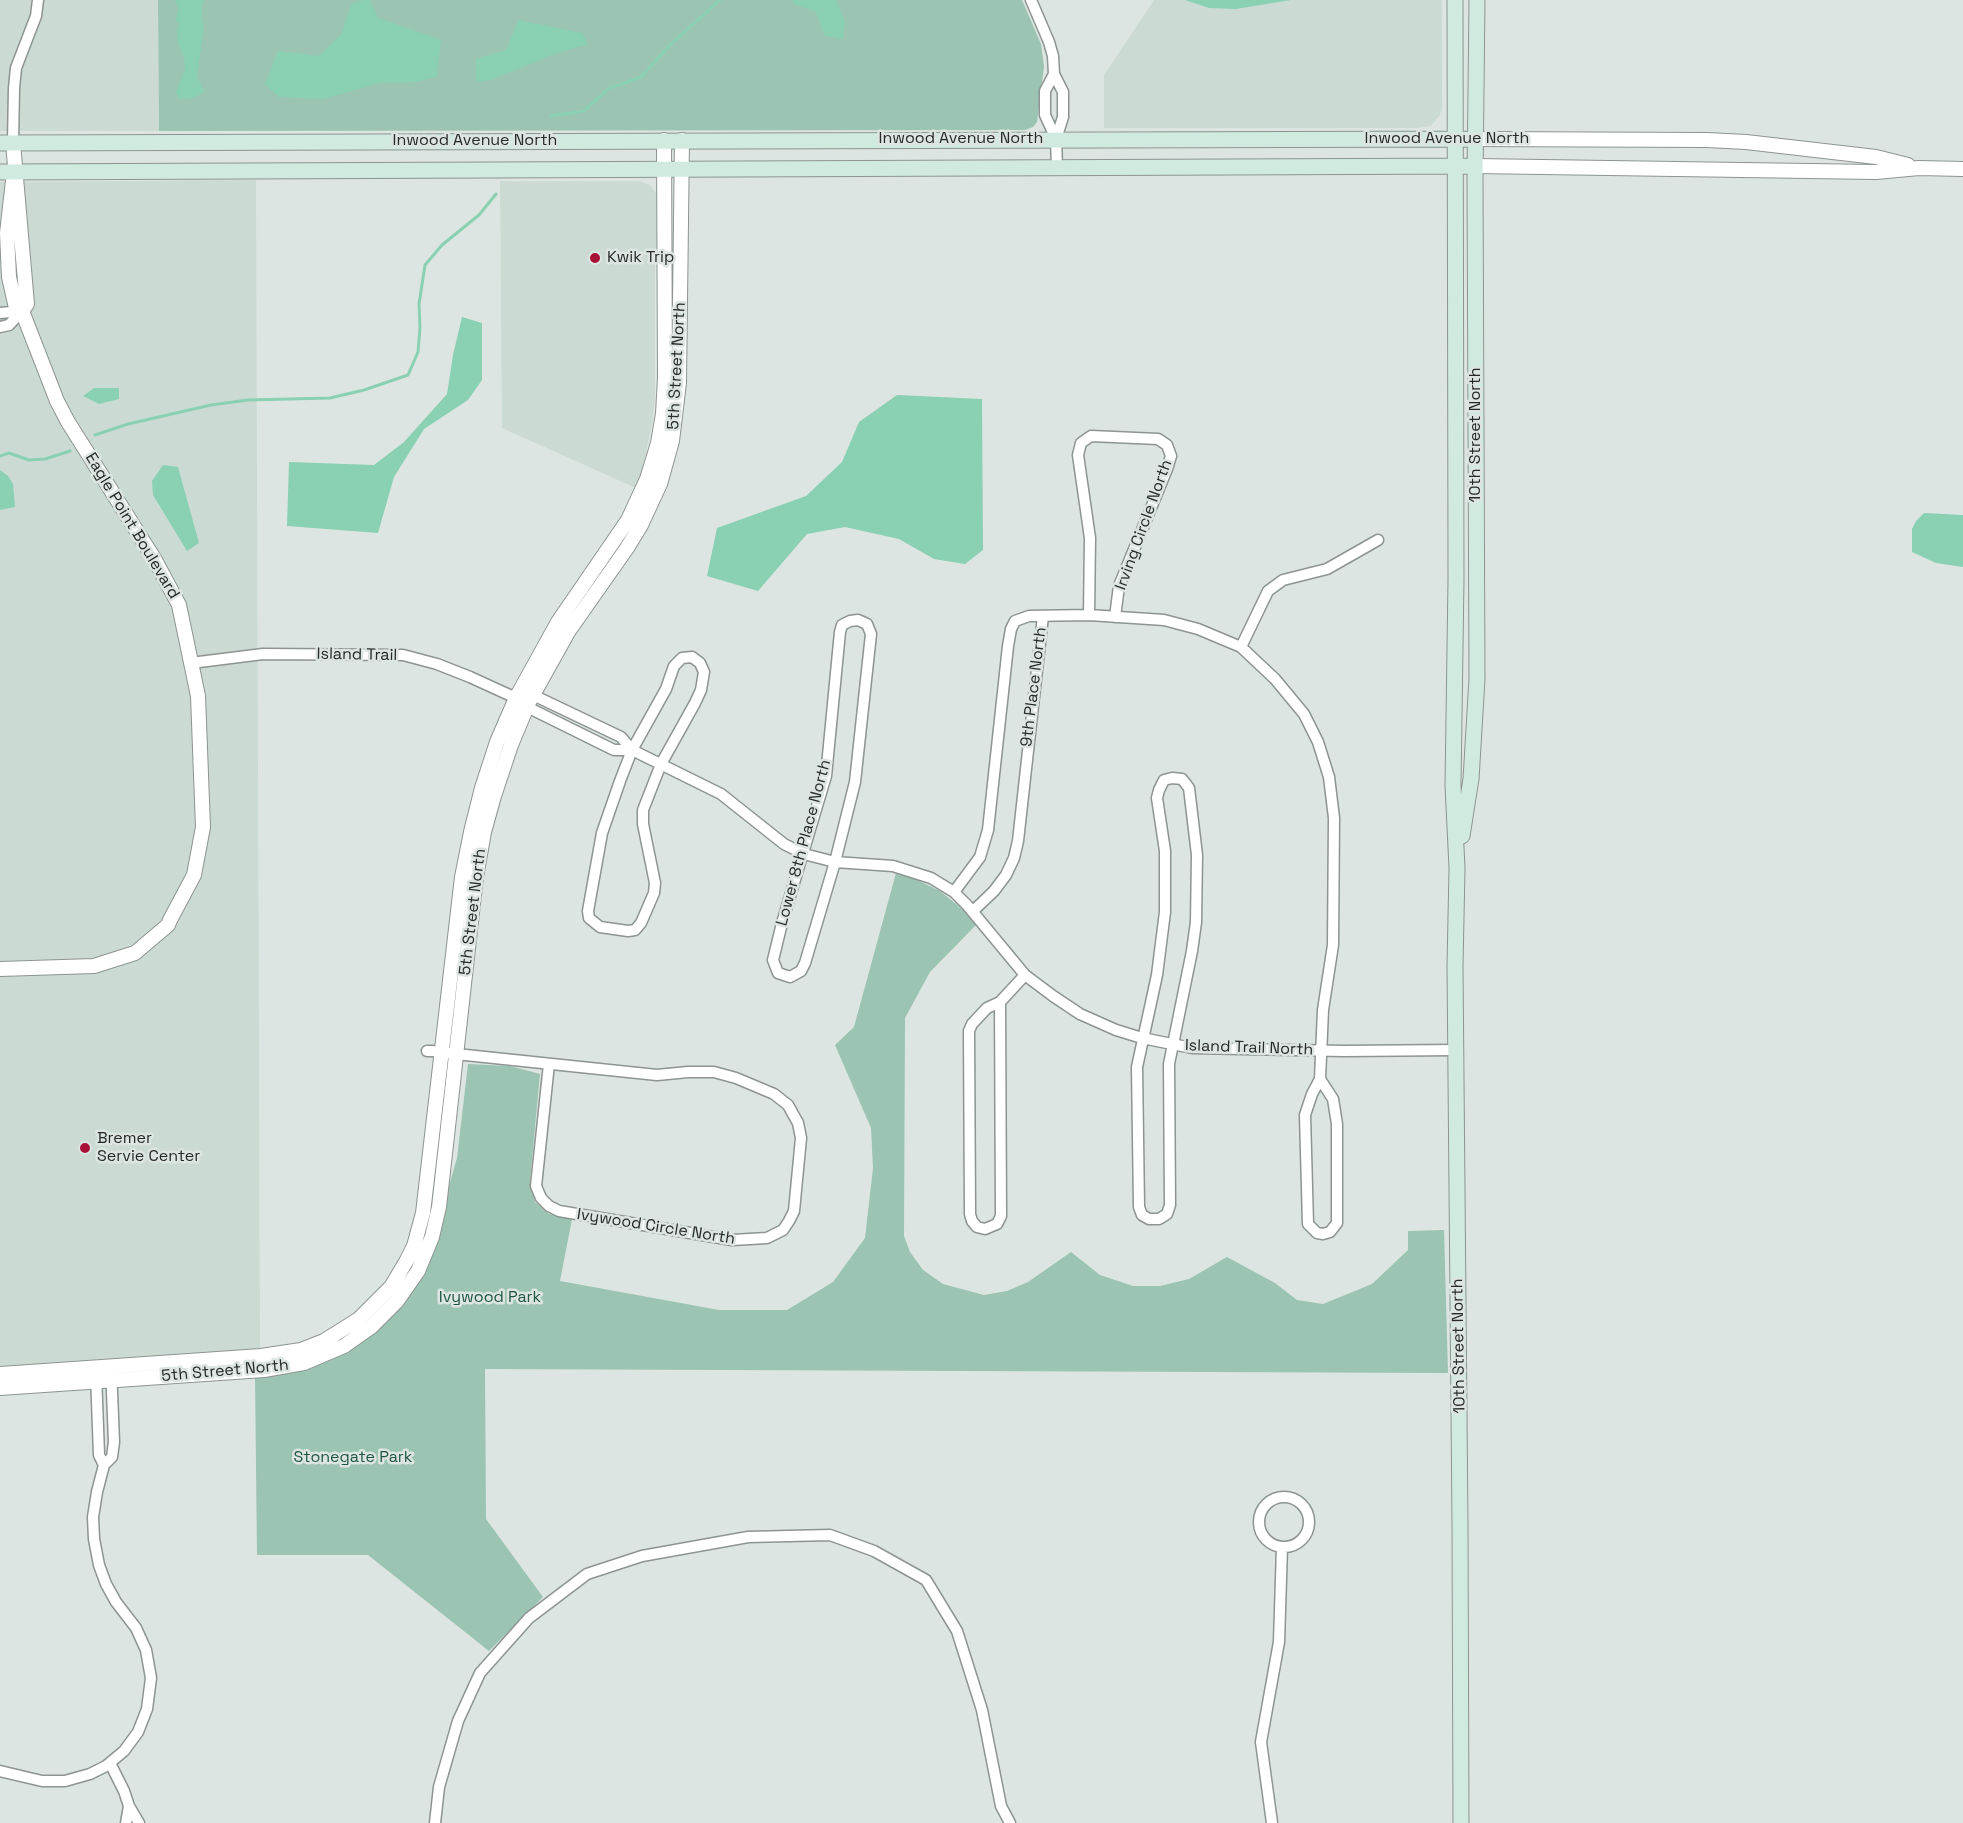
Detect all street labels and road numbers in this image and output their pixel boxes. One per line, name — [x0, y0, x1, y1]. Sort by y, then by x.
street label: Inwood Avenue North — [879, 129, 1043, 149]
street label: Inwood Avenue North — [1365, 129, 1529, 149]
street label: Inwood Avenue North — [393, 131, 557, 151]
street label: 5th Street North — [664, 302, 690, 430]
street label: 10th Street North — [1466, 368, 1486, 502]
street label: Eagle Point Boulevard — [81, 450, 183, 602]
street label: Irving Circle North — [1111, 457, 1177, 593]
street label: 9th Place North — [1017, 626, 1051, 748]
street label: Island Trail — [317, 645, 397, 665]
street label: Lower 8th Place North — [773, 758, 835, 928]
street label: 5th Street North — [456, 848, 490, 976]
street label: Island Trail North — [1184, 1036, 1314, 1060]
street label: Ivywood Circle North — [576, 1205, 736, 1249]
street label: 10th Street North — [1448, 1278, 1470, 1414]
street label: 5th Street North — [161, 1356, 289, 1386]

